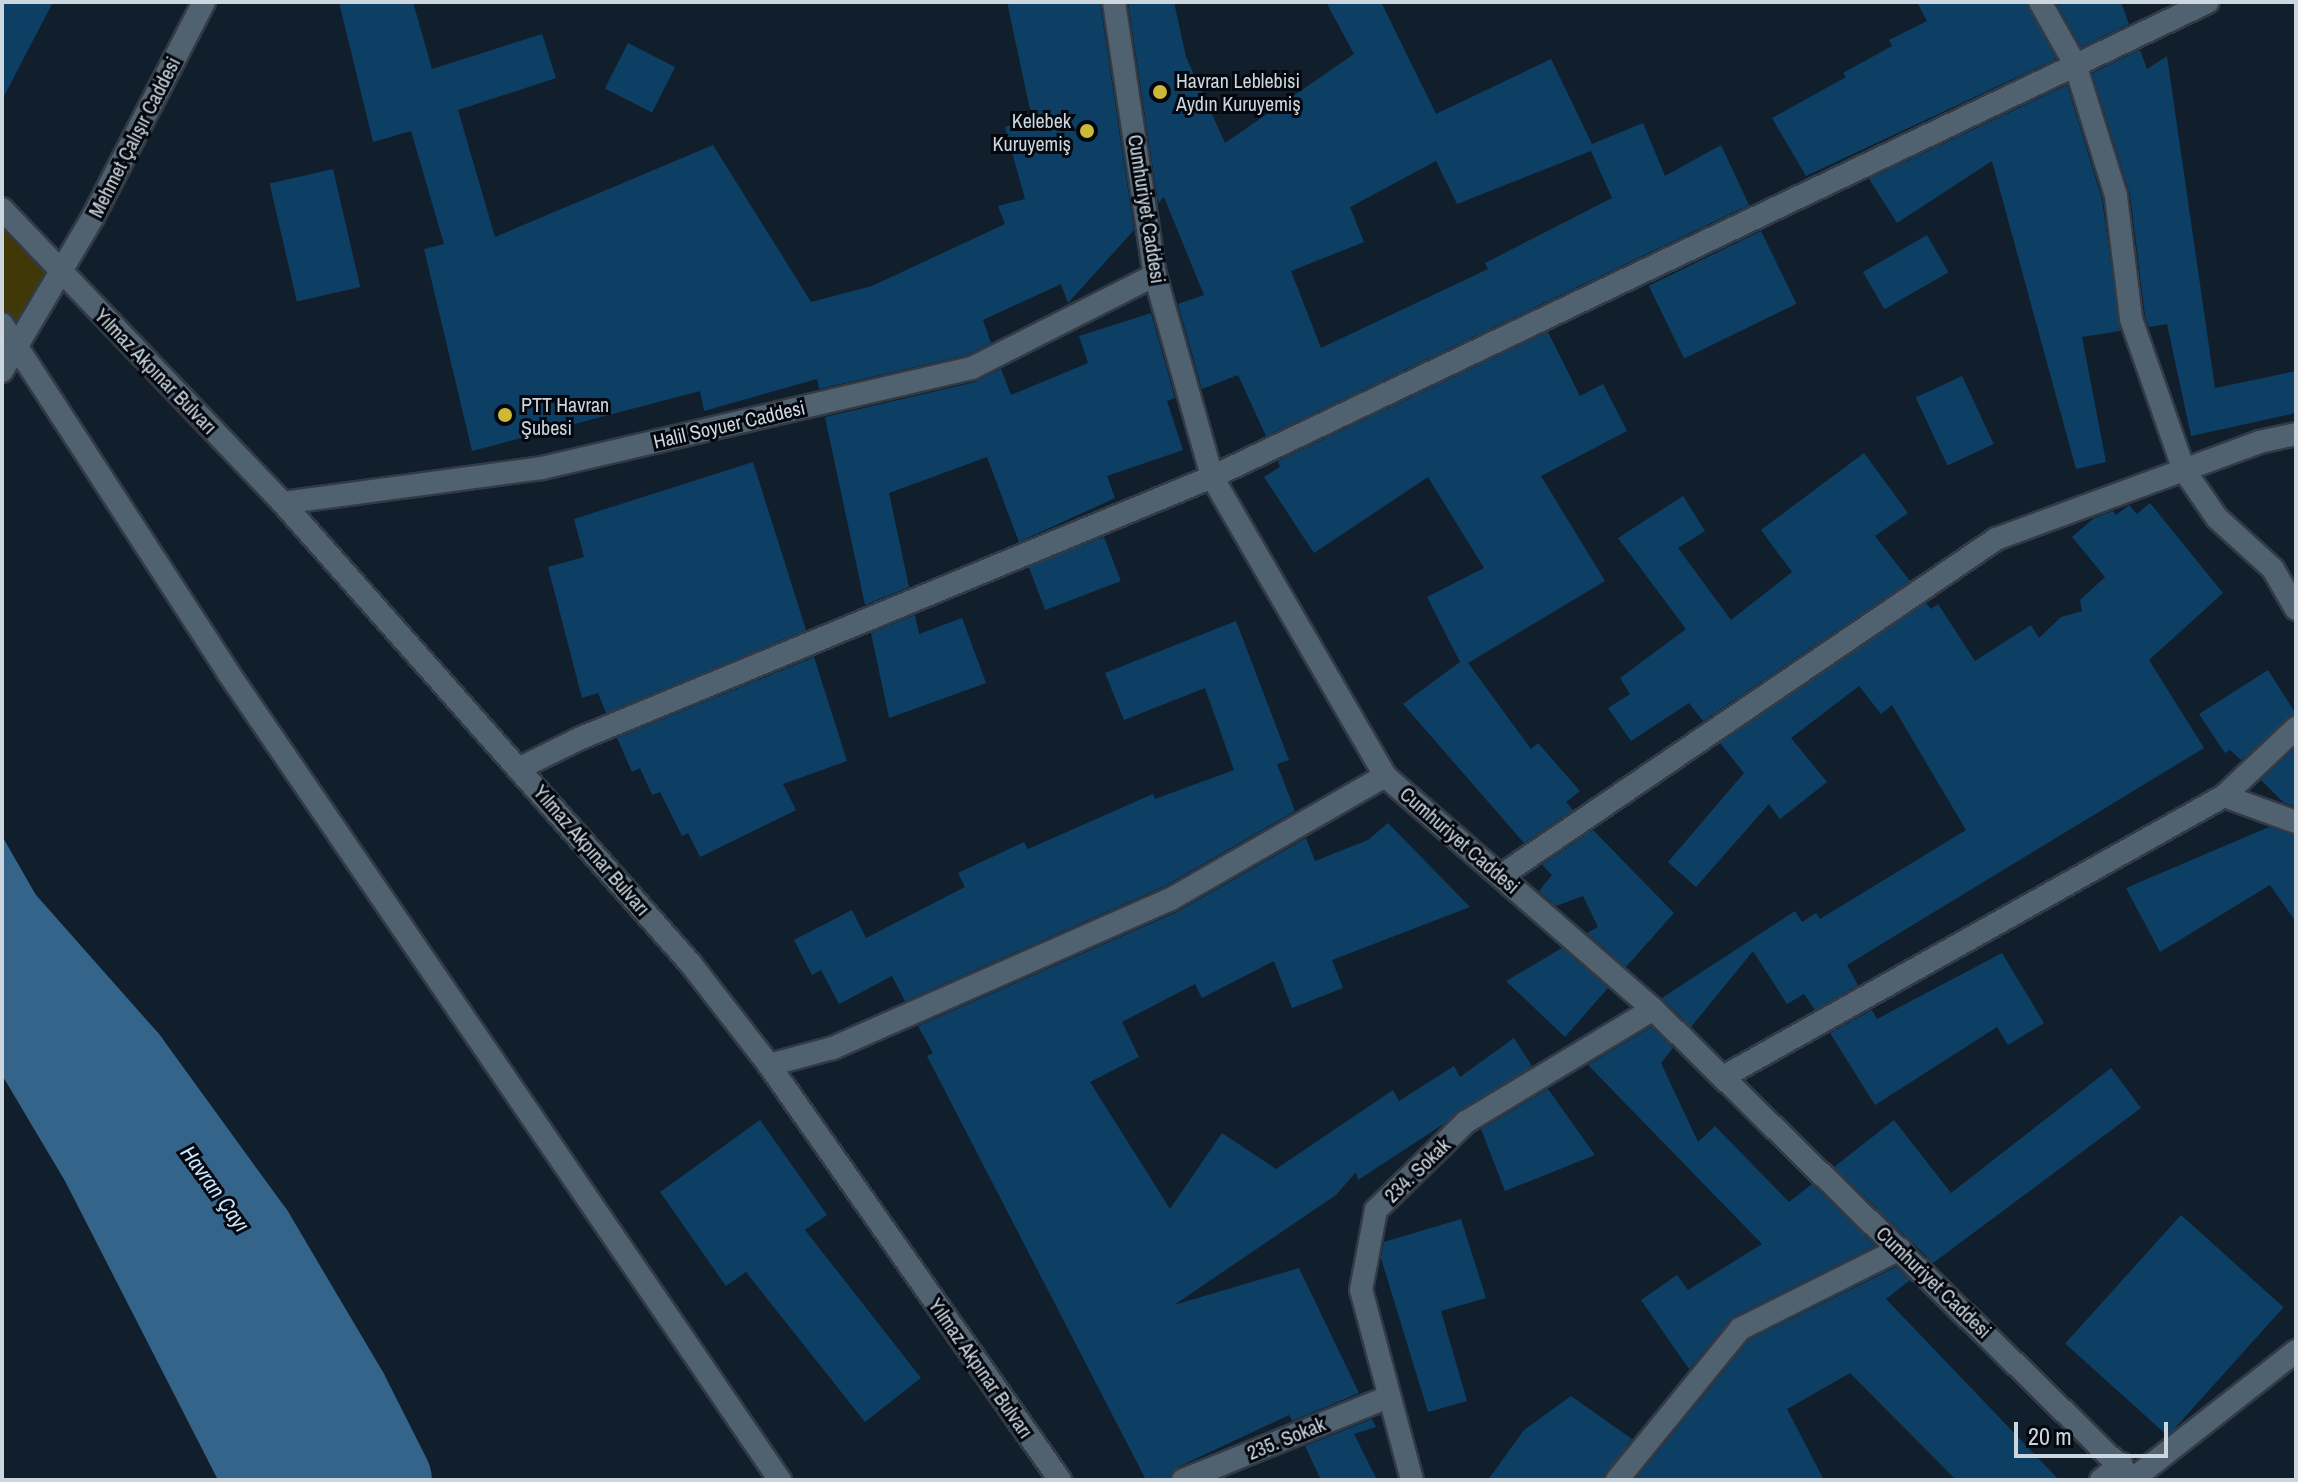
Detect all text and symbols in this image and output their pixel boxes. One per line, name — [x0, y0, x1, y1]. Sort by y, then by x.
street label: Mehmet Çalışır Caddesi — [83, 53, 185, 221]
place label: Havran Leblebisi Aydın Kuruyemiş — [1176, 68, 1301, 115]
marker: Havran Leblebisi Aydın Kuruyemiş — [1151, 83, 1169, 101]
place label: Kelebek Kuruyemiş — [993, 108, 1071, 155]
marker: Kelebek Kuruyemiş — [1078, 122, 1096, 140]
street label: Cumhuriyet Caddesi — [1123, 133, 1171, 285]
street label: Yılmaz Akpınar Bulvarı — [90, 303, 222, 439]
place label: PTT Havran Şubesi — [521, 392, 609, 439]
street label: Halil Soyuer Caddesi — [651, 395, 807, 453]
marker: PTT Havran Şubesi — [496, 406, 514, 424]
street label: Yılmaz Akpınar Bulvarı — [528, 779, 656, 921]
street label: Cumhuriyet Caddesi — [1395, 782, 1525, 898]
street label: 234. Sokak — [1379, 1133, 1455, 1207]
water label: Havran Çayı — [175, 1141, 255, 1237]
street label: Cumhuriyet Caddesi — [1872, 1221, 1996, 1343]
street label: Yılmaz Akpınar Bulvarı — [924, 1293, 1038, 1443]
scale bar — [2018, 1406, 2172, 1456]
street label: 235. Sokak — [1243, 1412, 1329, 1464]
text: 20 m — [2028, 1420, 2072, 1452]

